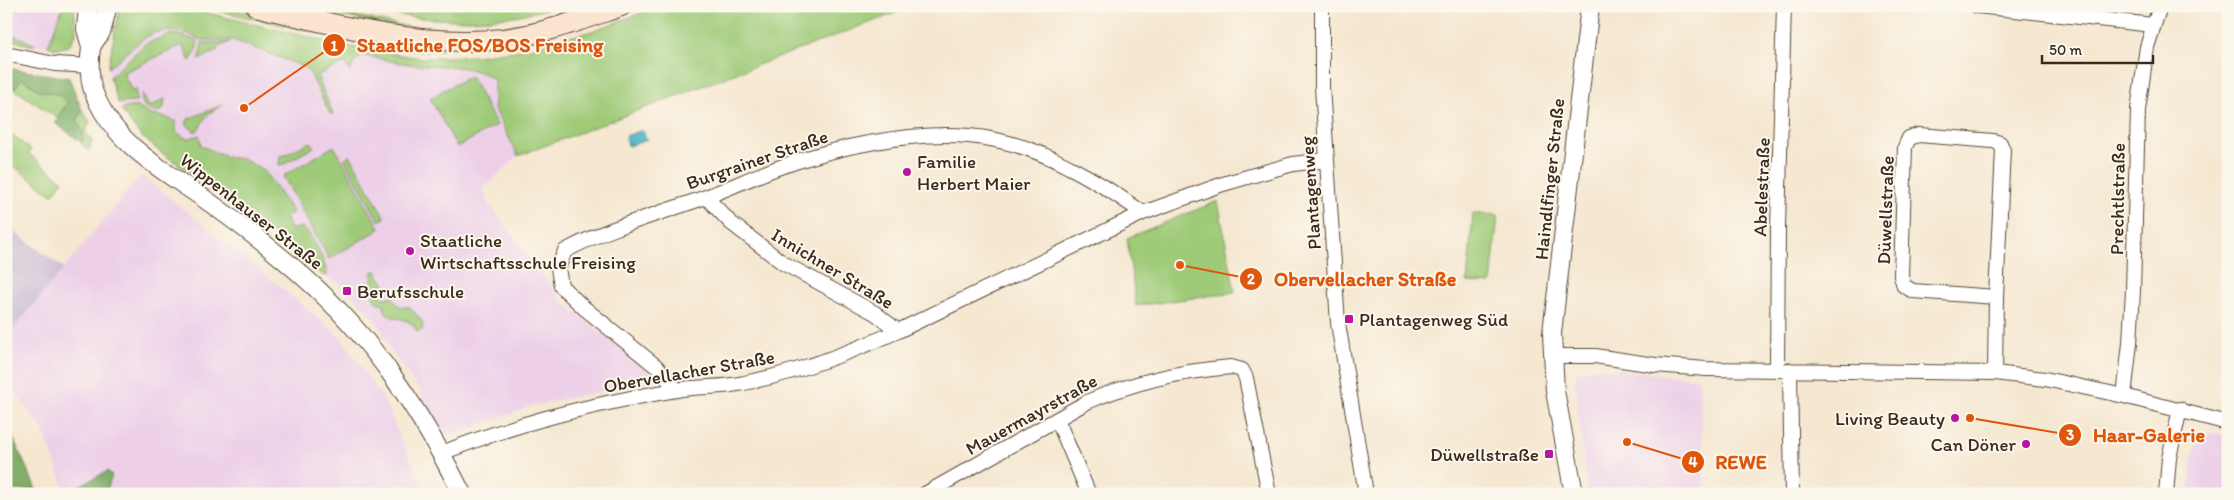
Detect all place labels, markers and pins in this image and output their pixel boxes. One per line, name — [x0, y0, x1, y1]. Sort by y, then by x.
callout: Staatliche FOS/BOS Freising — [322, 28, 613, 63]
place label: Familie Herbert Maier — [917, 150, 1031, 195]
marker: Familie Herbert Maier — [901, 166, 913, 178]
place label: Staatliche Wirtschaftsschule Freising — [420, 229, 636, 274]
marker: Staatliche Wirtschaftsschule Freising — [404, 245, 416, 257]
callout: Obervellacher Straße — [1238, 261, 1466, 296]
place label: Berufsschule — [357, 280, 464, 303]
marker: Berufsschule — [341, 285, 353, 297]
place label: Plantagenweg Süd — [1359, 308, 1508, 331]
marker: Plantagenweg Süd — [1343, 313, 1355, 325]
place label: Living Beauty — [1835, 407, 1945, 430]
marker: Living Beauty — [1949, 412, 1961, 424]
callout: Haar-Galerie — [2057, 418, 2215, 453]
place label: Can Döner — [1930, 433, 2016, 456]
marker: Can Döner — [2020, 438, 2032, 450]
place label: Düwellstraße — [1430, 443, 1539, 466]
callout: REWE — [1680, 445, 1777, 480]
marker: Düwellstraße — [1543, 448, 1555, 460]

